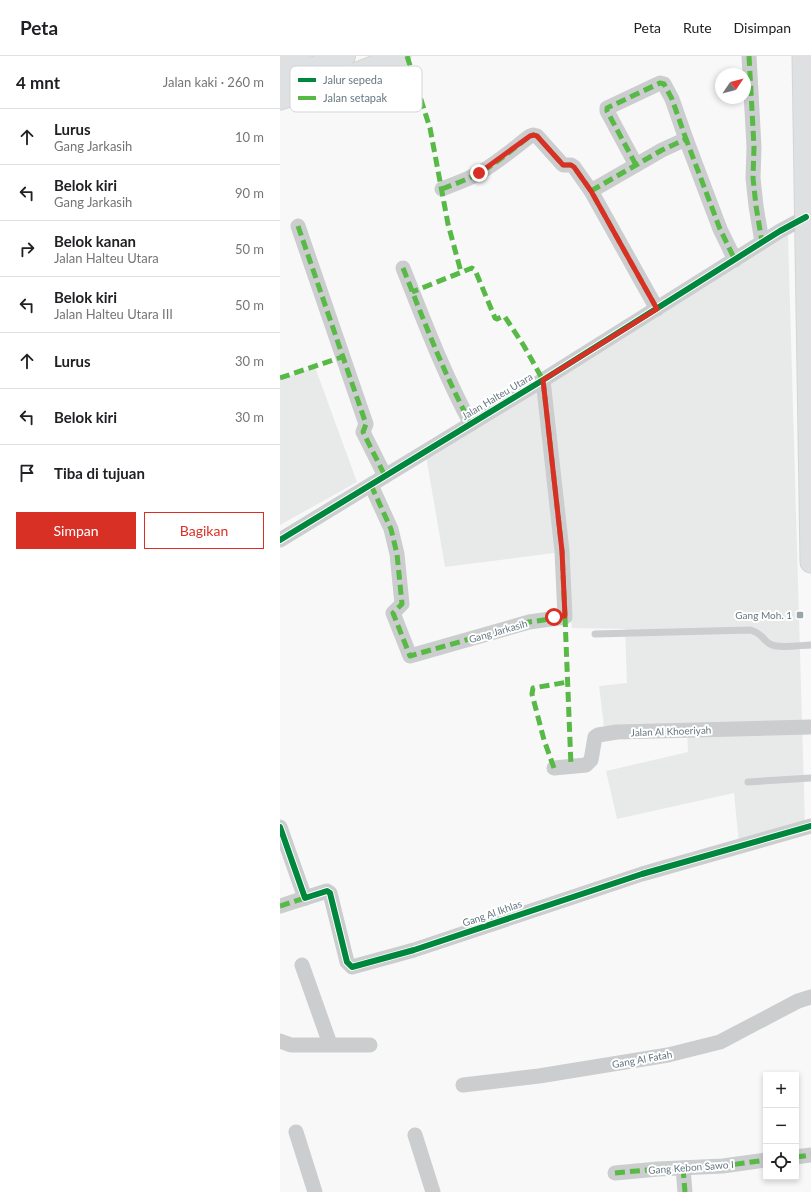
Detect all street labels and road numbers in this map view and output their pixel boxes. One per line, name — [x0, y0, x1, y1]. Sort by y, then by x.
street label: Jalan Halteu Utara — [459, 370, 535, 422]
street label: Gang Jarkasih — [467, 617, 529, 645]
street label: Jalan Al Khoeriyah — [631, 724, 711, 738]
street label: Gang Al Ikhlas — [461, 897, 523, 929]
street label: Gang Al Fatah — [611, 1048, 673, 1070]
street label: Gang Kebon Sawo I — [648, 1158, 734, 1176]

